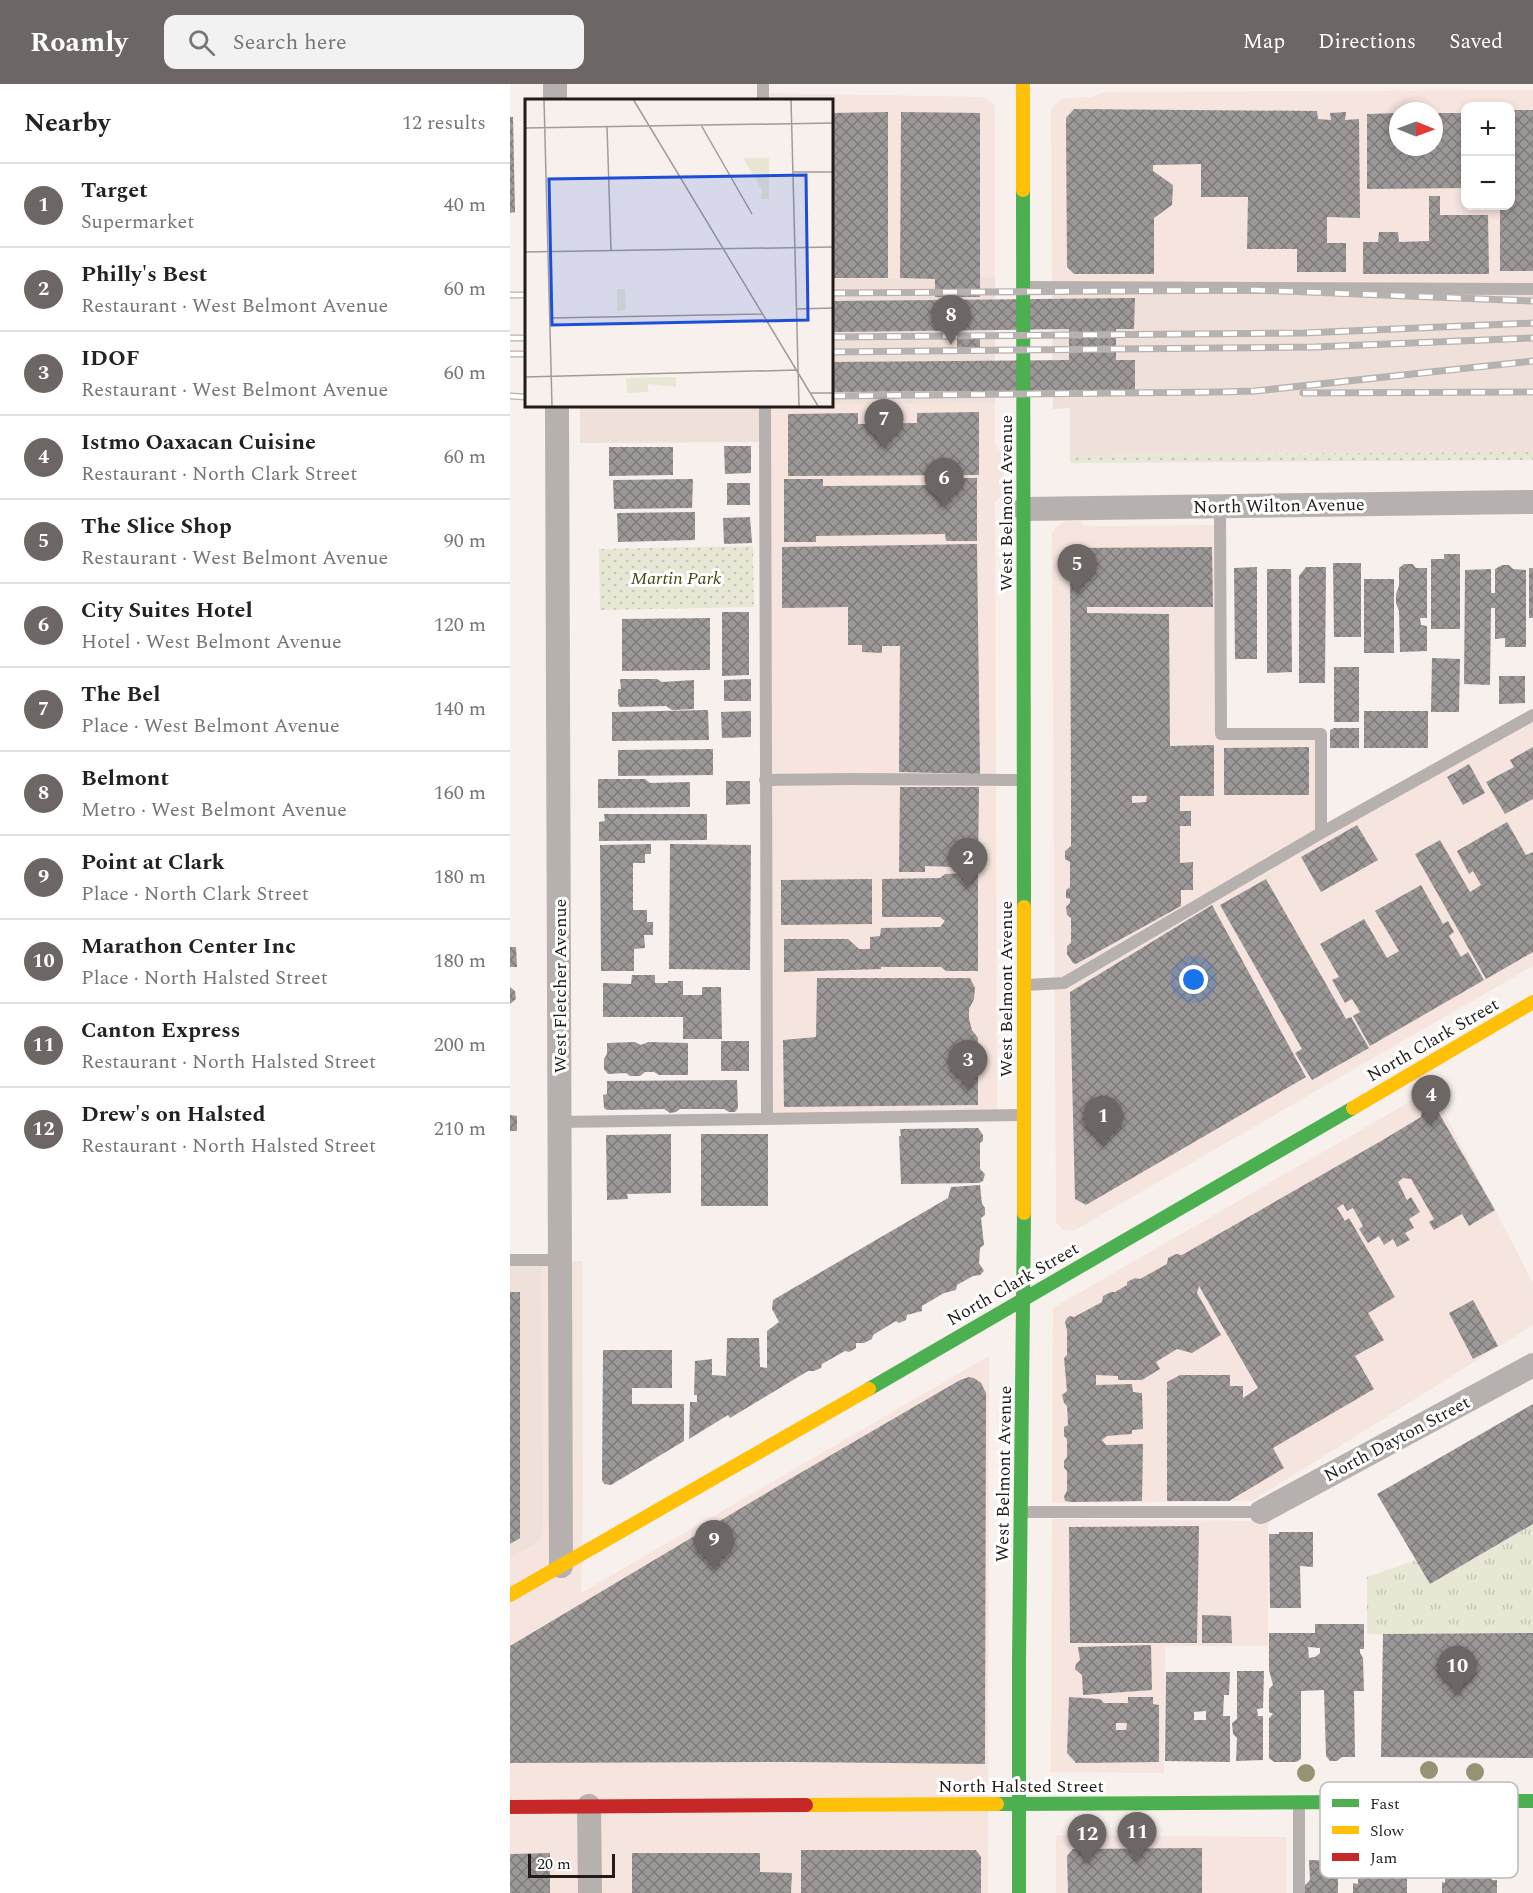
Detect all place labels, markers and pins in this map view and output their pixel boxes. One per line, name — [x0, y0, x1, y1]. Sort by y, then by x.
pin: 8 — [932, 296, 970, 345]
pin: 7 — [864, 400, 904, 449]
pin: 6 — [924, 458, 964, 508]
pin: 5 — [1058, 544, 1096, 594]
pin: 2 — [948, 838, 988, 888]
pin: 3 — [948, 1040, 988, 1090]
pin: 4 — [1412, 1076, 1450, 1125]
pin: 1 — [1084, 1096, 1122, 1146]
pin: 9 — [694, 1520, 734, 1570]
pin: 10 — [1438, 1646, 1476, 1696]
pin: 11 — [1118, 1812, 1156, 1862]
pin: 12 — [1068, 1814, 1106, 1864]

